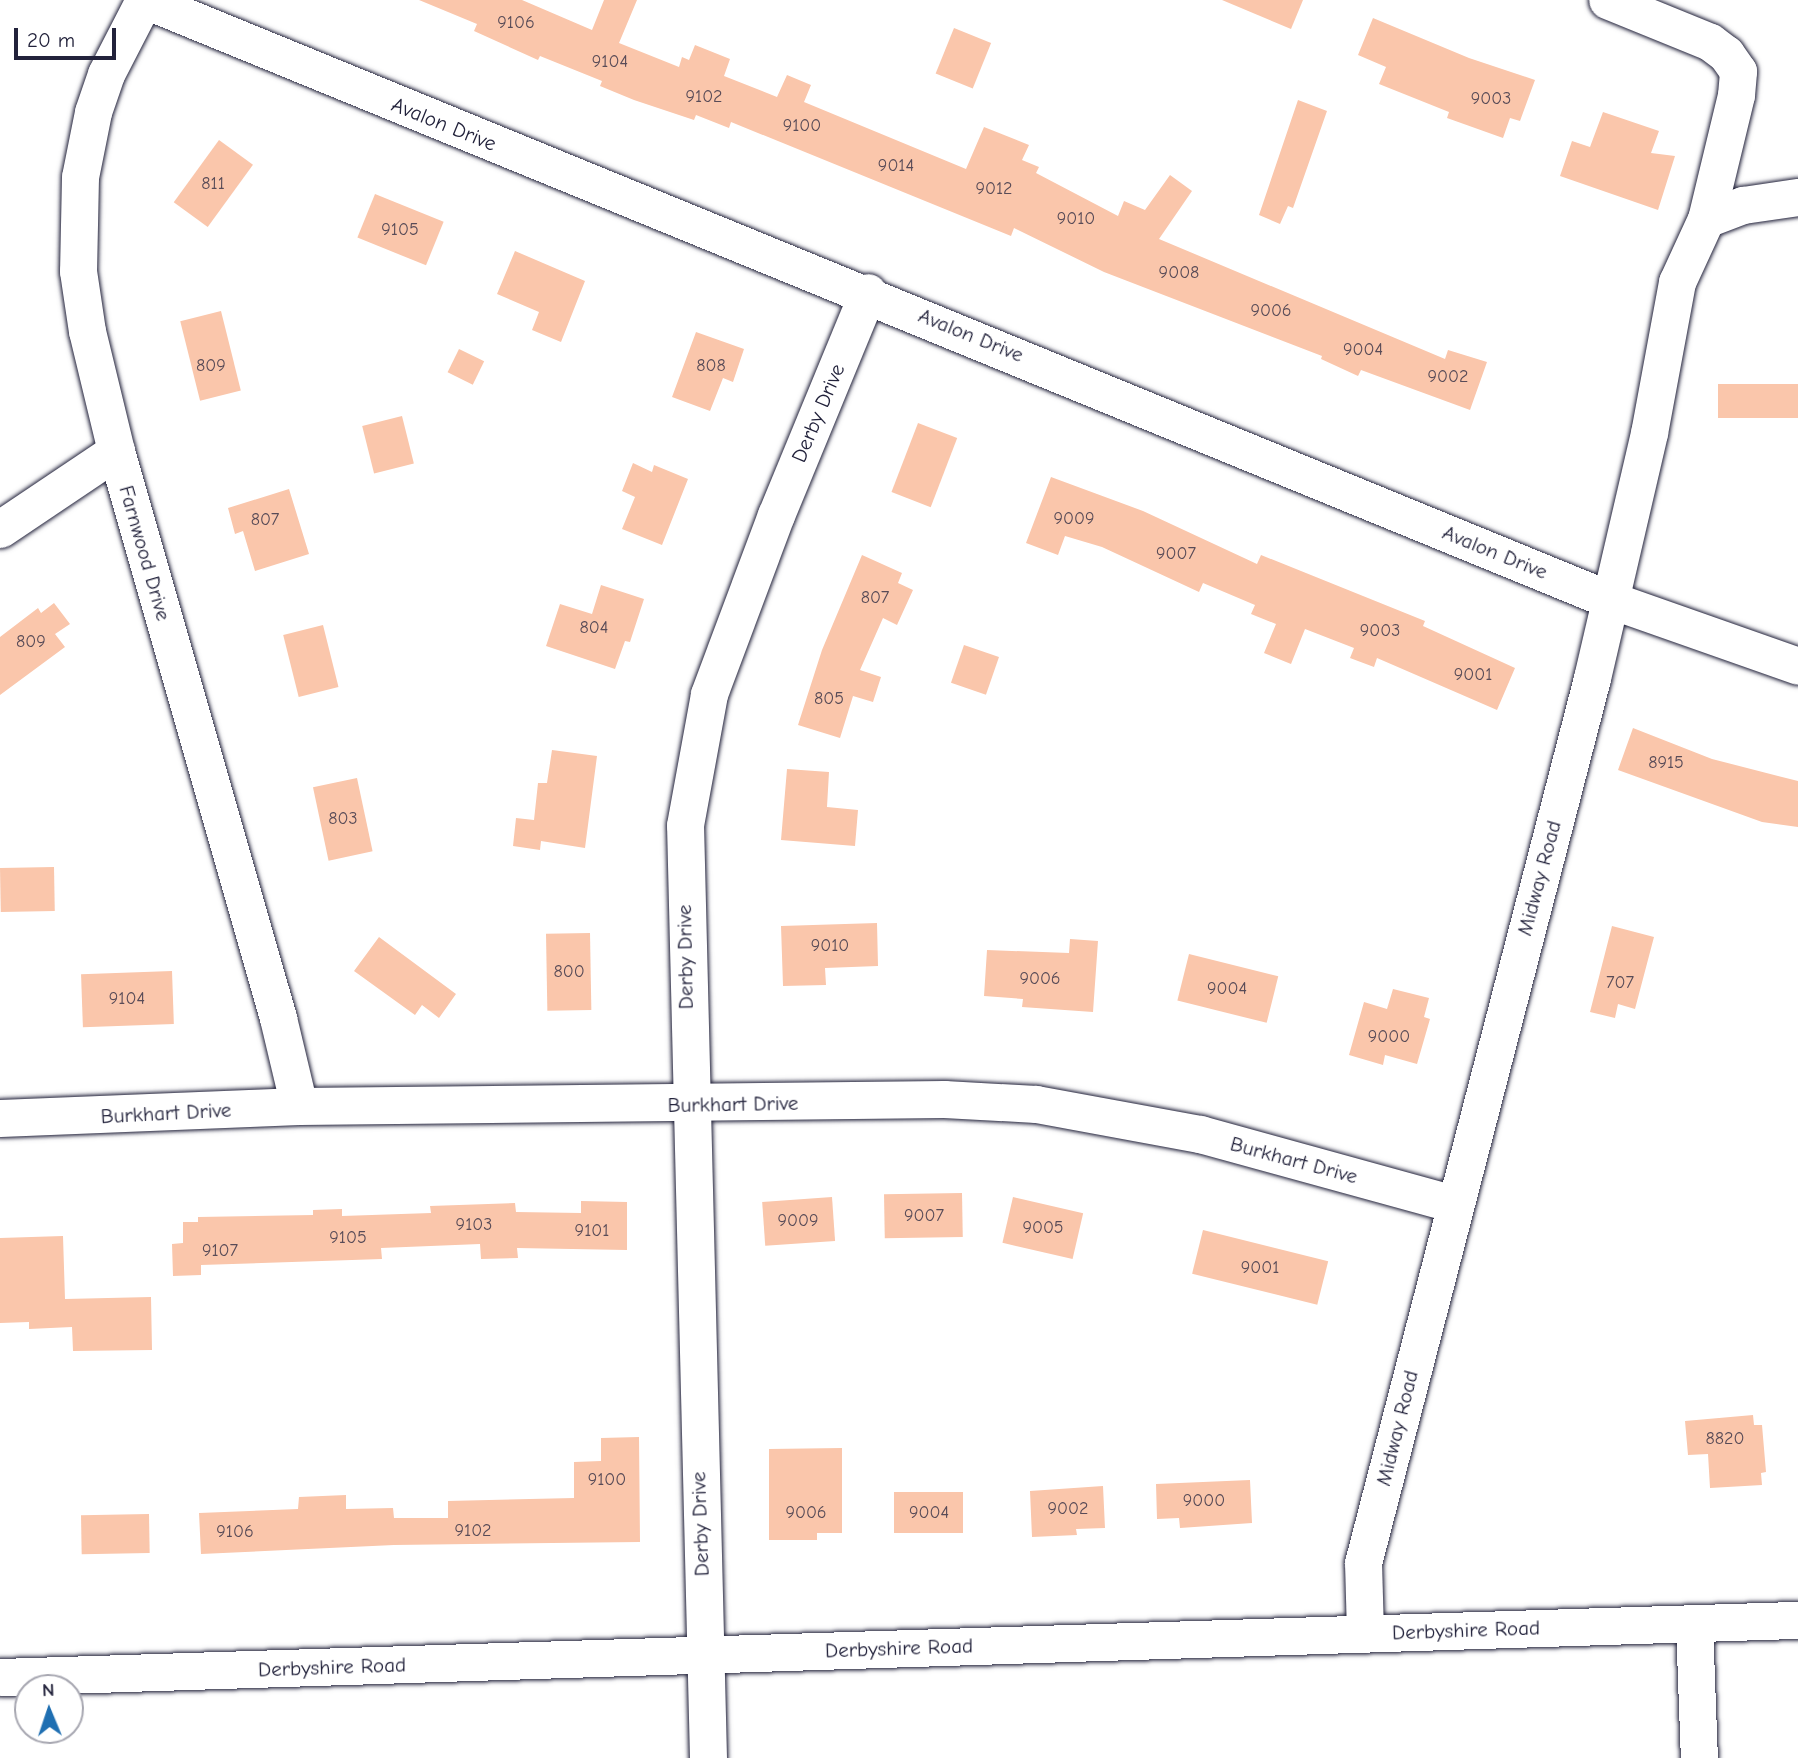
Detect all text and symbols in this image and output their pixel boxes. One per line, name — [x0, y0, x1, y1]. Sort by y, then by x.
house number: 9106 — [497, 12, 535, 34]
scale bar — [18, 14, 119, 58]
text: 20 m — [27, 28, 75, 52]
house number: 9104 — [592, 51, 628, 73]
house number: 9102 — [685, 86, 723, 108]
house number: 9003 — [1471, 88, 1511, 110]
street label: Avalon Drive — [388, 92, 500, 156]
house number: 9100 — [783, 115, 821, 137]
house number: 9014 — [878, 155, 914, 177]
house number: 811 — [201, 173, 225, 195]
house number: 9012 — [975, 178, 1013, 200]
house number: 9010 — [1057, 208, 1095, 230]
house number: 9105 — [381, 219, 419, 241]
house number: 9008 — [1159, 262, 1199, 284]
house number: 9006 — [1250, 300, 1292, 322]
street label: Avalon Drive — [915, 303, 1027, 367]
house number: 9004 — [1343, 339, 1383, 361]
house number: 809 — [196, 355, 226, 377]
house number: 808 — [696, 355, 726, 377]
street label: Derby Drive — [786, 360, 850, 466]
house number: 9002 — [1428, 366, 1468, 388]
street label: Farnwood Drive — [114, 483, 176, 623]
house number: 9009 — [1053, 508, 1095, 530]
house number: 807 — [251, 509, 279, 531]
street label: Avalon Drive — [1439, 520, 1551, 584]
house number: 9007 — [1156, 543, 1196, 565]
house number: 807 — [861, 587, 889, 609]
house number: 804 — [580, 617, 608, 639]
house number: 9003 — [1360, 620, 1400, 642]
house number: 809 — [16, 631, 46, 653]
house number: 9001 — [1454, 664, 1492, 686]
house number: 805 — [814, 688, 844, 710]
house number: 8915 — [1648, 752, 1684, 774]
house number: 803 — [328, 808, 358, 830]
street label: Midway Road — [1512, 818, 1566, 938]
street label: Derby Drive — [671, 904, 699, 1010]
house number: 9010 — [811, 935, 849, 957]
house number: 800 — [553, 961, 585, 983]
house number: 9006 — [1019, 968, 1061, 990]
house number: 707 — [1606, 972, 1634, 994]
house number: 9004 — [1207, 978, 1247, 1000]
house number: 9104 — [109, 988, 145, 1010]
house number: 9000 — [1368, 1026, 1410, 1048]
street label: Burkhart Drive — [667, 1090, 799, 1118]
street label: Burkhart Drive — [100, 1097, 232, 1129]
street label: Burkhart Drive — [1228, 1131, 1360, 1189]
house number: 9007 — [904, 1205, 944, 1227]
house number: 9009 — [777, 1210, 819, 1232]
house number: 9103 — [456, 1214, 492, 1236]
house number: 9005 — [1022, 1217, 1064, 1239]
house number: 9101 — [575, 1220, 609, 1242]
house number: 9105 — [329, 1227, 367, 1249]
house number: 9107 — [202, 1240, 238, 1262]
house number: 9001 — [1241, 1257, 1279, 1279]
street label: Midway Road — [1370, 1368, 1424, 1488]
house number: 8820 — [1706, 1428, 1744, 1450]
house number: 9100 — [588, 1469, 626, 1491]
street label: Derby Drive — [686, 1471, 714, 1577]
house number: 9000 — [1183, 1490, 1225, 1512]
house number: 9002 — [1048, 1498, 1088, 1520]
house number: 9006 — [785, 1502, 827, 1524]
house number: 9004 — [909, 1502, 949, 1524]
house number: 9102 — [454, 1520, 492, 1542]
house number: 9106 — [216, 1521, 254, 1543]
street label: Derbyshire Road — [1392, 1615, 1540, 1645]
street label: Derbyshire Road — [825, 1633, 973, 1663]
street label: Derbyshire Road — [258, 1652, 406, 1682]
north arrow — [14, 1674, 84, 1744]
text: N — [42, 1679, 55, 1701]

